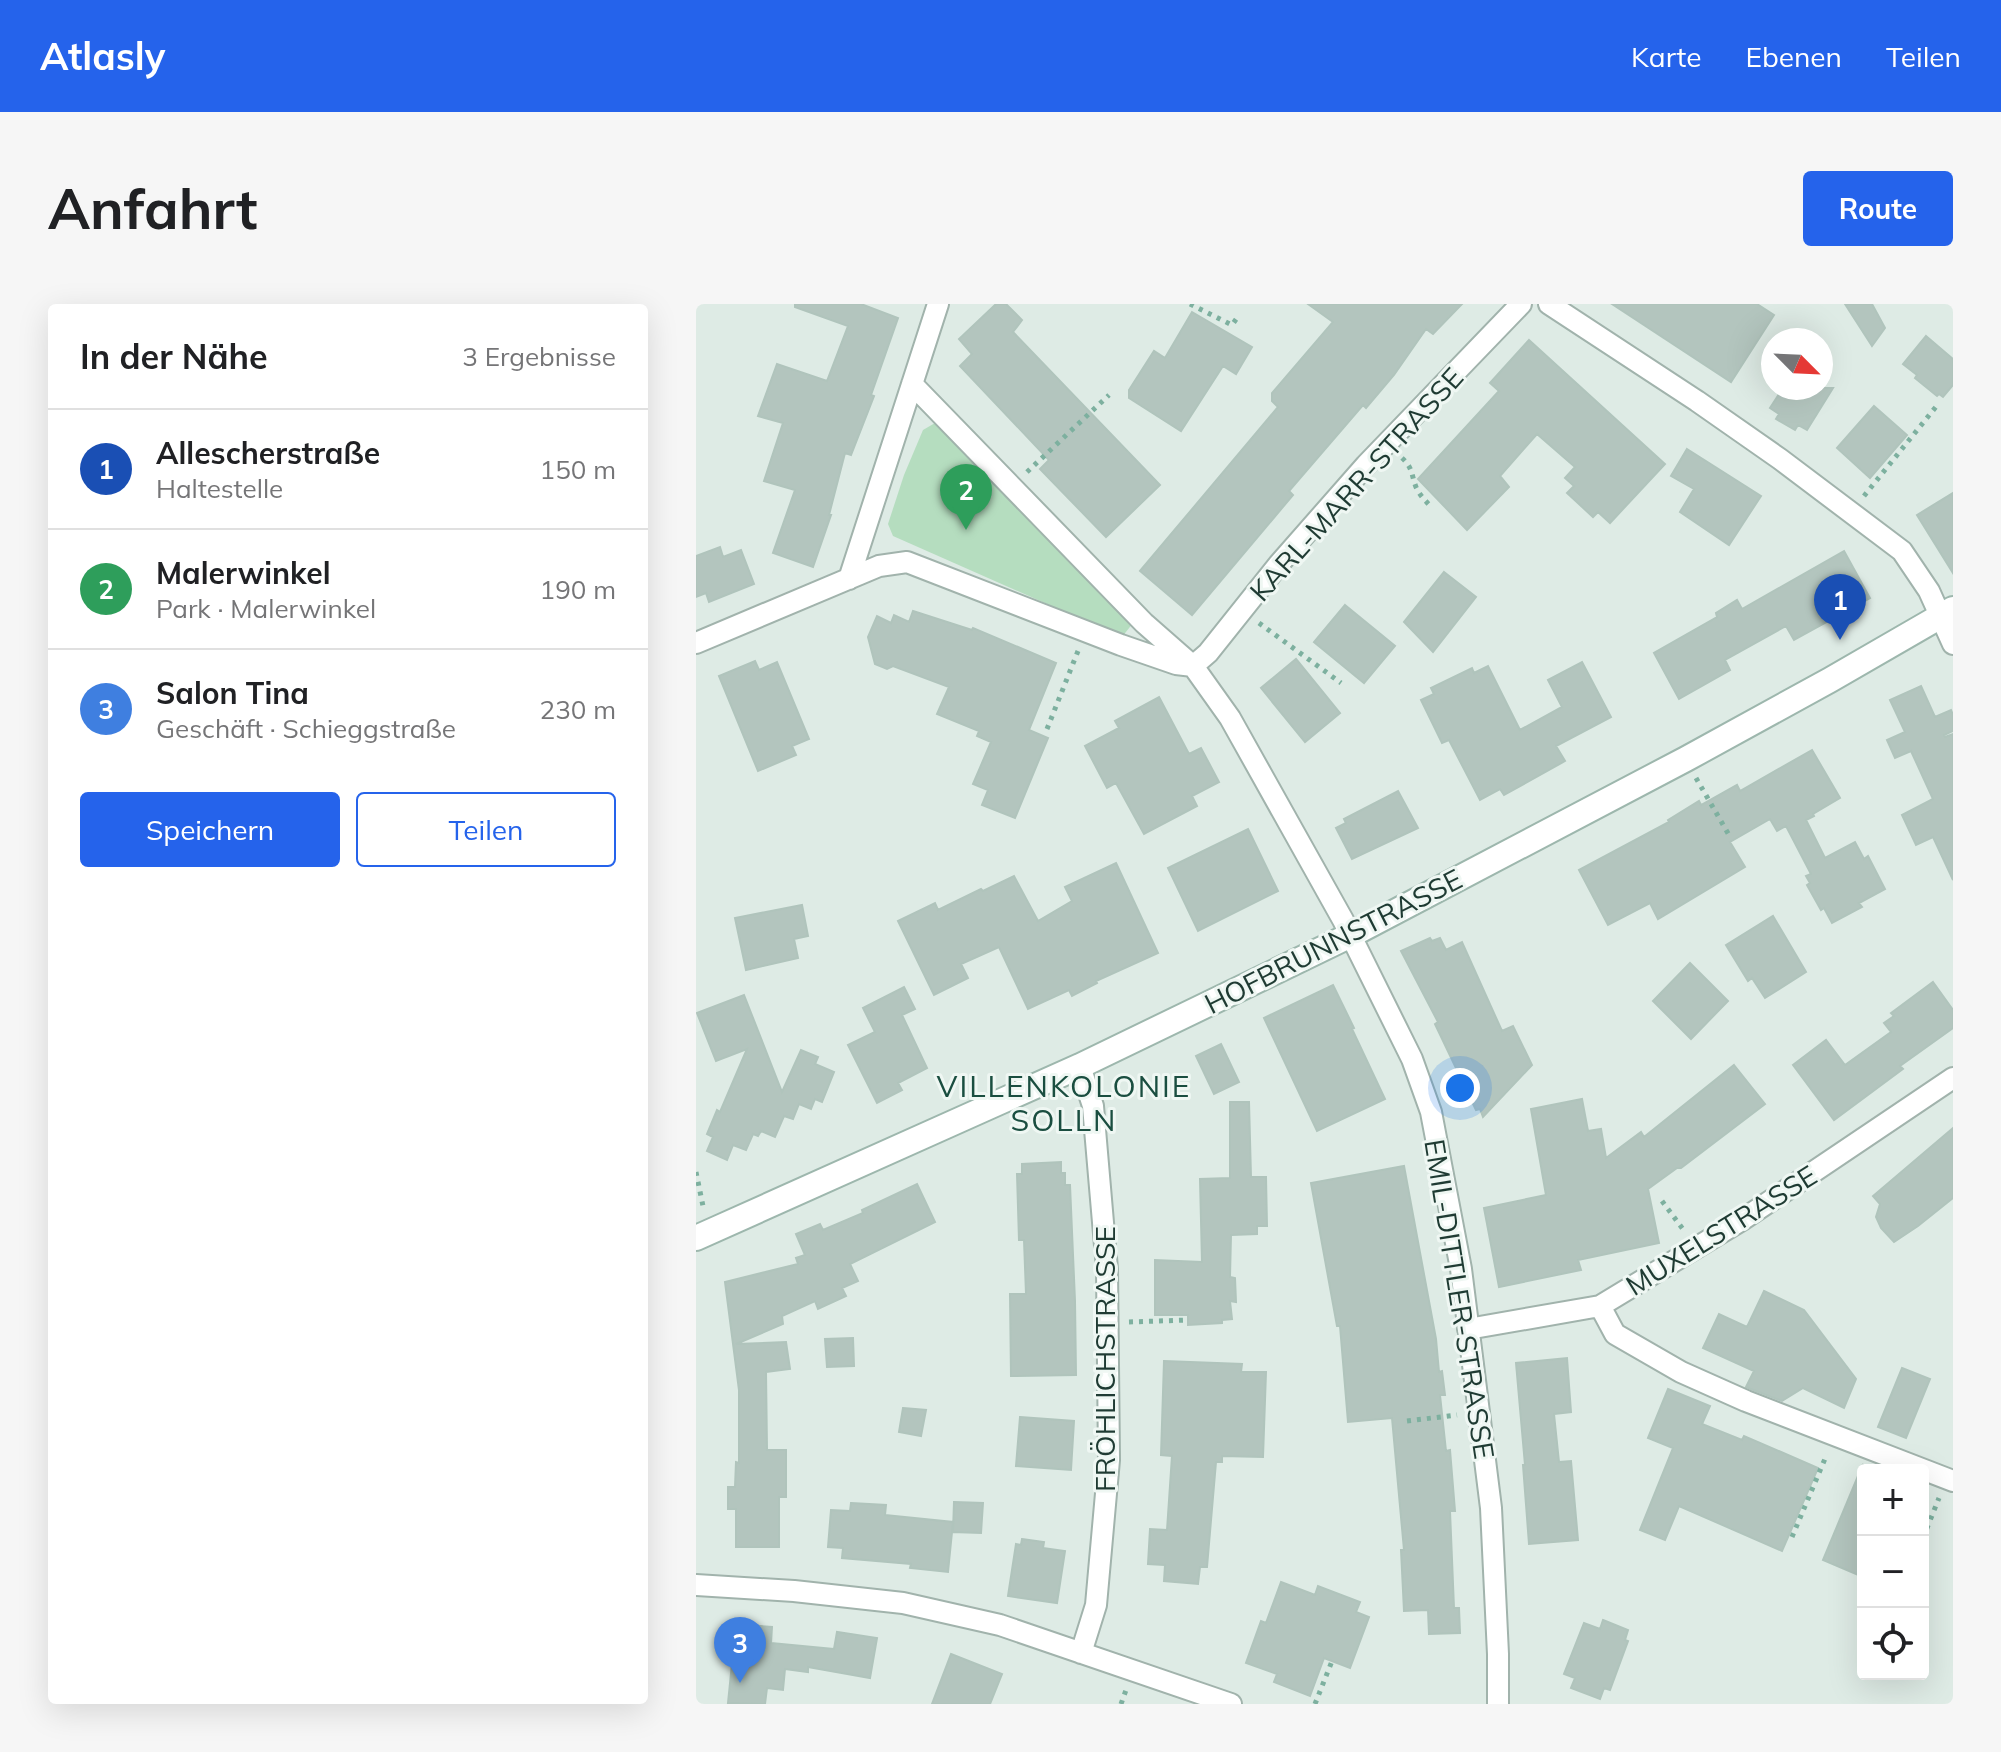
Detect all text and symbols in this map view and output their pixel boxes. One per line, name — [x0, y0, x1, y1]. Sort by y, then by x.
text: Atlasly — [40, 32, 165, 80]
text: Karte — [1631, 39, 1701, 74]
text: Ebenen — [1745, 39, 1842, 74]
text: Teilen — [1886, 39, 1961, 74]
button: Route — [1803, 171, 1953, 246]
text: Anfahrt — [48, 173, 257, 243]
north arrow — [1761, 328, 1833, 400]
text: In der Nähe — [80, 335, 268, 378]
text: 3 Ergebnisse — [462, 340, 616, 373]
street label: KARL-MARR-STRASSE — [1242, 360, 1470, 608]
text: Allescherstraße — [156, 434, 380, 472]
text: 1 — [98, 453, 114, 486]
text: 150 m — [540, 453, 616, 486]
pin: 2 — [940, 464, 992, 530]
text: Haltestelle — [156, 472, 283, 505]
text: Malerwinkel — [156, 554, 331, 592]
text: 2 — [98, 573, 114, 606]
text: 190 m — [540, 573, 616, 606]
pin: 1 — [1814, 574, 1866, 640]
text: Park · Malerwinkel — [156, 592, 376, 625]
text: Salon Tina — [156, 674, 309, 712]
text: 3 — [98, 693, 114, 726]
text: 230 m — [540, 693, 616, 726]
text: Geschäft · Schieggstraße — [156, 712, 456, 745]
button: Speichern — [80, 792, 340, 867]
button: Teilen — [356, 792, 616, 867]
street label: HOFBRUNNSTRASSE — [1198, 861, 1468, 1021]
district label: VILLENKOLONIE SOLLN — [936, 1067, 1192, 1139]
your location — [1440, 1068, 1480, 1108]
street label: EMIL-DITTLER-STRASSE — [1417, 1137, 1503, 1461]
street label: MUXELSTRASSE — [1619, 1157, 1823, 1303]
street label: FRÖHLICHSTRASSE — [1087, 1226, 1122, 1492]
map controls — [1857, 1464, 1929, 1680]
button: + — [1857, 1464, 1929, 1536]
button: − — [1857, 1536, 1929, 1608]
button: locate — [1857, 1608, 1929, 1680]
pin: 3 — [714, 1617, 766, 1683]

